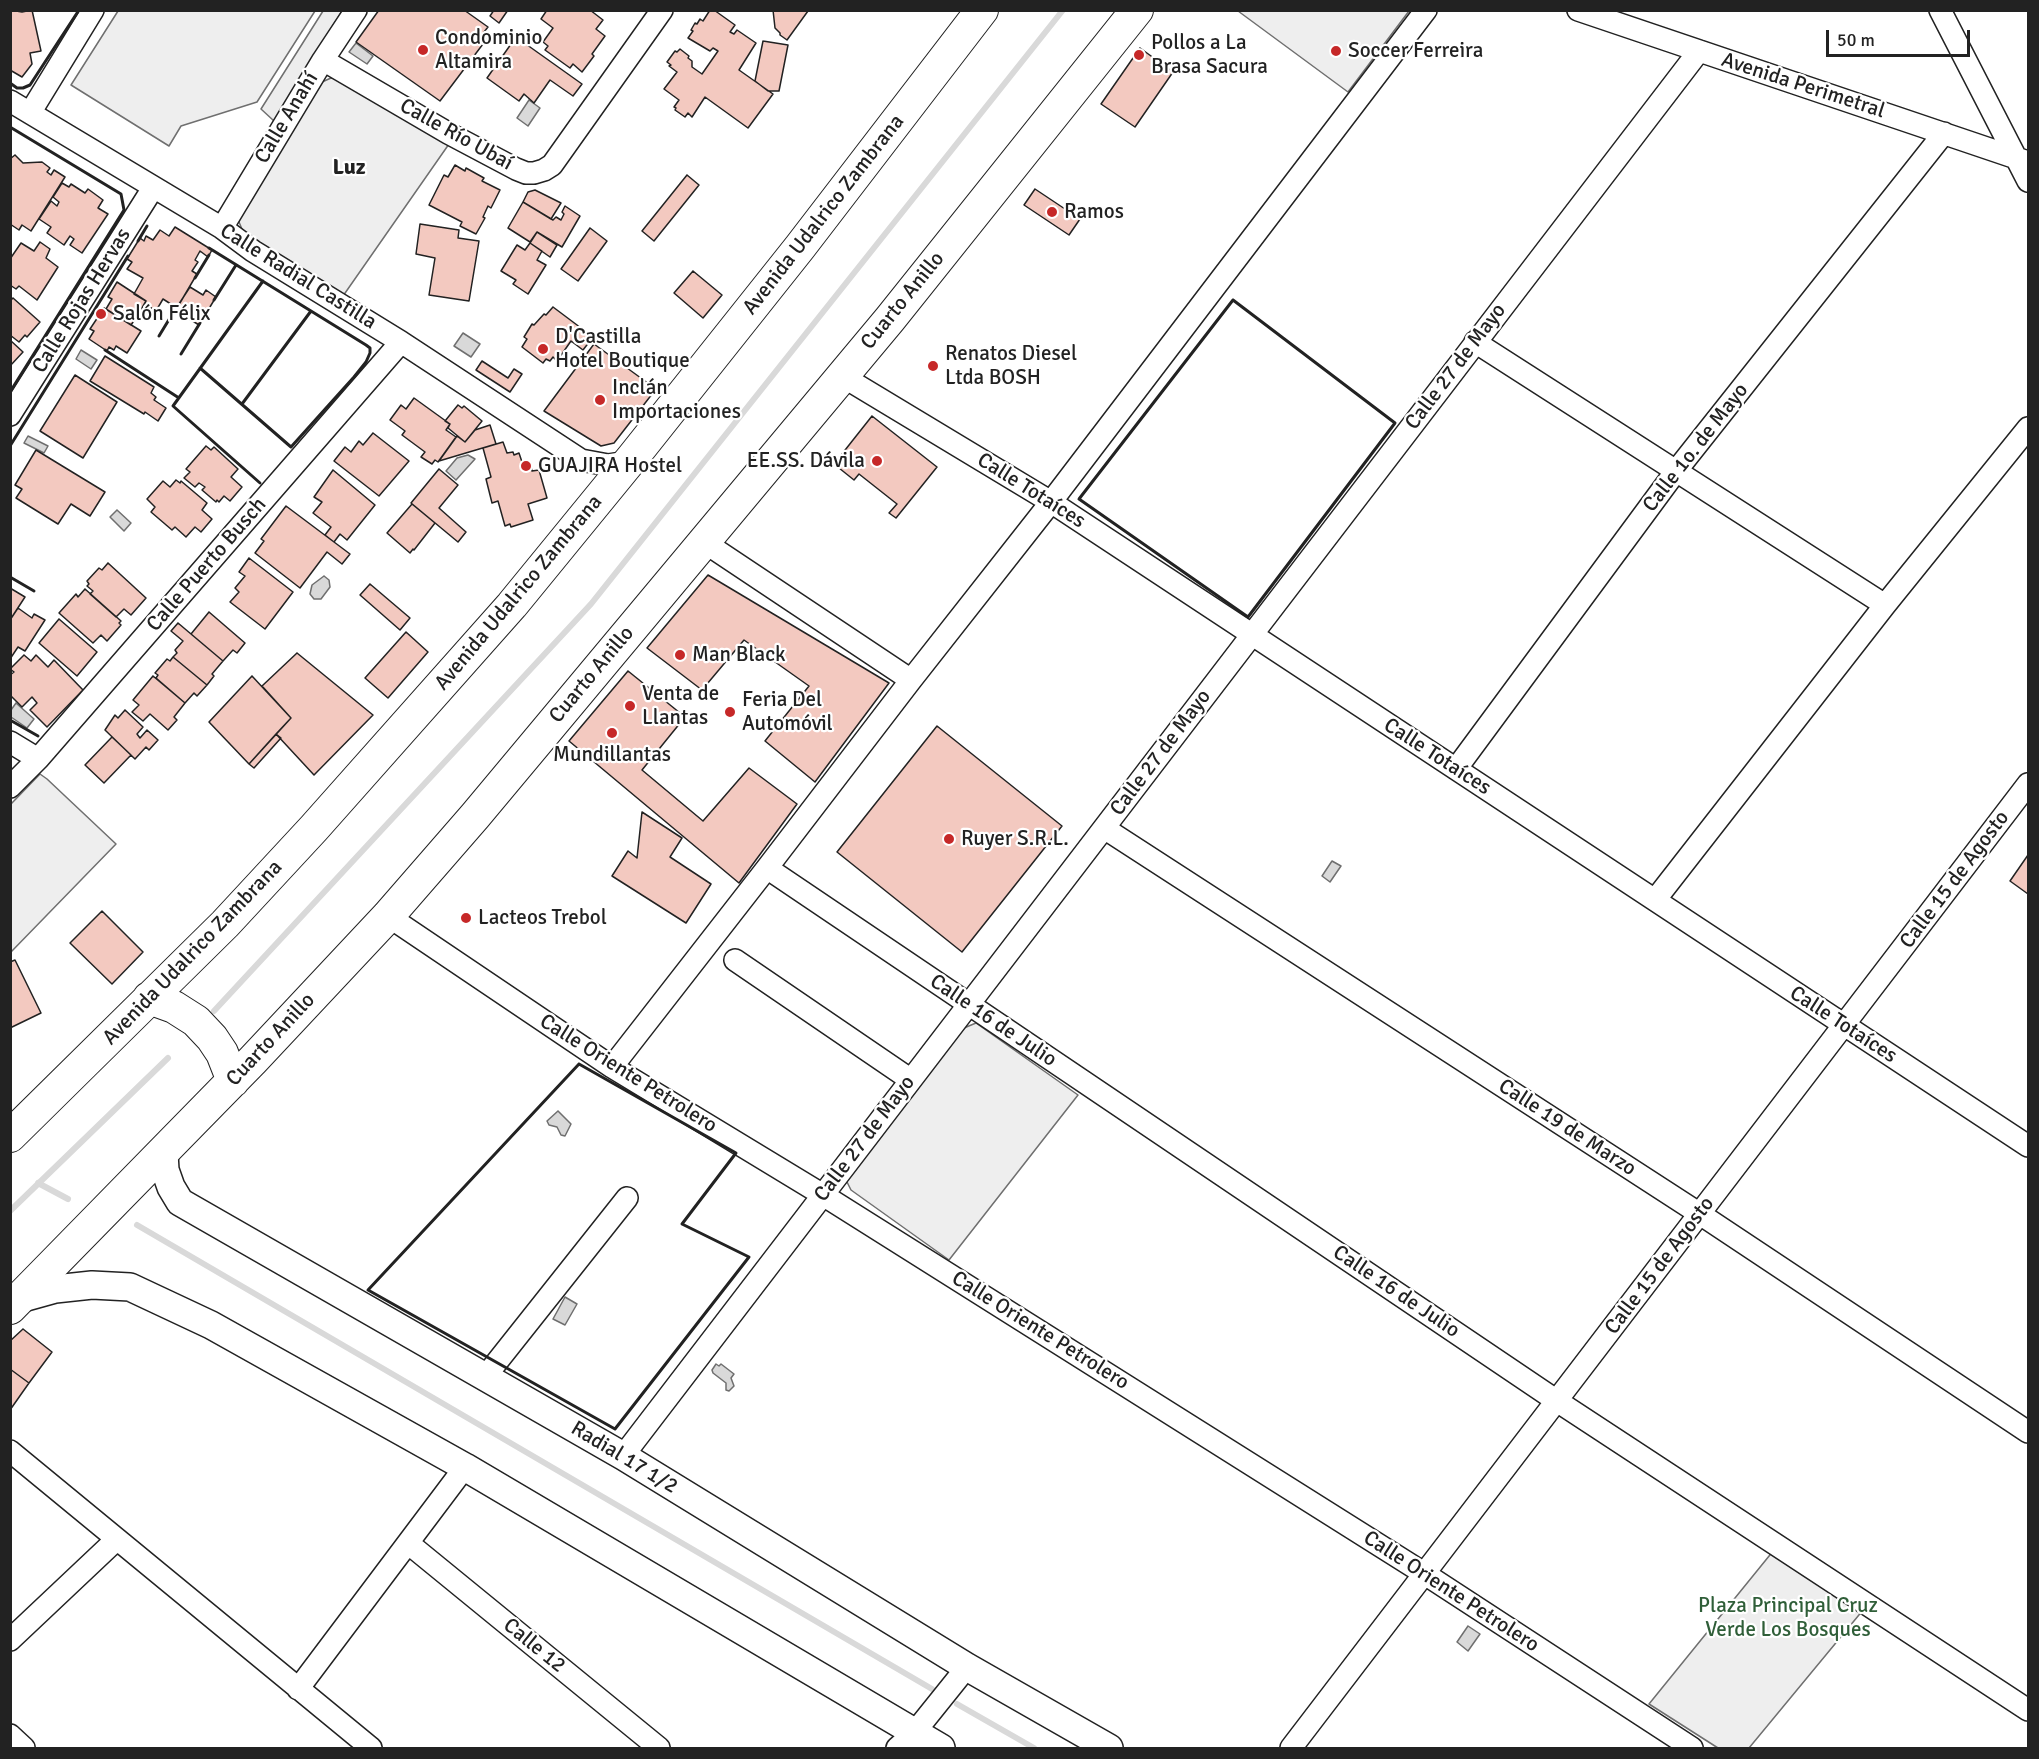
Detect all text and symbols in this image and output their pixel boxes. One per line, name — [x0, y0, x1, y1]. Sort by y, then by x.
scale bar — [1829, 18, 1973, 56]
place label: Condominio Altamira — [435, 25, 542, 75]
text: 50 m — [1837, 29, 1875, 51]
place label: Pollos a La Brasa Sacura — [1151, 30, 1268, 80]
place label: Soccer Ferreira — [1348, 38, 1483, 64]
marker: Condominio Altamira — [416, 43, 430, 57]
marker: Soccer Ferreira — [1329, 44, 1343, 58]
marker: Pollos a La Brasa Sacura — [1132, 48, 1146, 62]
street label: Avenida Perimetral — [1718, 48, 1888, 124]
street label: Calle Anahí — [250, 68, 324, 168]
street label: Calle Río Ubaí — [395, 94, 517, 176]
street label: Avenida Udalrico Zambrana — [738, 110, 910, 320]
district label: Luz — [332, 155, 366, 181]
place label: Ramos — [1064, 199, 1124, 225]
marker: Ramos — [1045, 205, 1059, 219]
street label: Calle Radial Castilla — [215, 219, 381, 335]
street label: Calle Rojas Hervas — [27, 224, 137, 378]
street label: Cuarto Anillo — [856, 247, 950, 355]
street label: Calle 27 de Mayo — [1400, 299, 1512, 435]
place label: Salón Félix — [113, 301, 210, 327]
marker: Salón Félix — [94, 307, 108, 321]
place label: D'Castilla Hotel Boutique — [555, 324, 690, 374]
place label: Renatos Diesel Ltda BOSH — [945, 341, 1077, 391]
marker: D'Castilla Hotel Boutique — [536, 342, 550, 356]
marker: Renatos Diesel Ltda BOSH — [926, 359, 940, 373]
place label: Inclán Importaciones — [612, 375, 741, 425]
street label: Calle 1o. de Mayo — [1638, 379, 1754, 517]
marker: Inclán Importaciones — [593, 393, 607, 407]
place label: EE.SS. Dávila — [747, 448, 865, 474]
street label: Calle Totaíces — [972, 448, 1090, 534]
place label: GUAJIRA Hostel — [538, 453, 682, 479]
marker: EE.SS. Dávila — [870, 454, 884, 468]
marker: GUAJIRA Hostel — [519, 459, 533, 473]
street label: Avenida Udalrico Zambrana — [430, 490, 608, 696]
street label: Calle Puerto Busch — [142, 493, 272, 637]
street label: Cuarto Anillo — [544, 622, 640, 728]
place label: Man Black — [692, 642, 786, 668]
marker: Man Black — [673, 648, 687, 662]
place label: Venta de Llantas — [642, 681, 719, 731]
street label: Calle 27 de Mayo — [1105, 685, 1217, 821]
place label: Feria Del Automóvil — [742, 687, 833, 737]
marker: Venta de Llantas — [623, 699, 637, 713]
marker: Feria Del Automóvil — [723, 705, 737, 719]
street label: Calle Totaíces — [1379, 713, 1495, 801]
marker: Mundillantas — [605, 726, 619, 740]
place label: Mundillantas — [553, 742, 671, 768]
street label: Calle 15 de Agosto — [1895, 806, 2015, 954]
place label: Ruyer S.R.L. — [961, 826, 1069, 852]
marker: Ruyer S.R.L. — [942, 832, 956, 846]
street label: Avenida Udalrico Zambrana — [98, 855, 288, 1051]
place label: Lacteos Trebol — [478, 905, 607, 931]
marker: Lacteos Trebol — [459, 911, 473, 925]
street label: Calle 16 de Julio — [925, 969, 1061, 1073]
street label: Calle Totaíces — [1785, 981, 1901, 1069]
street label: Cuarto Anillo — [221, 988, 321, 1092]
street label: Calle Oriente Petrolero — [535, 1009, 721, 1139]
street label: Calle 27 de Mayo — [809, 1071, 921, 1207]
street label: Calle 19 de Marzo — [1493, 1074, 1641, 1182]
street label: Calle 15 de Agosto — [1600, 1192, 1720, 1340]
street label: Calle 16 de Julio — [1328, 1240, 1464, 1344]
street label: Calle Oriente Petrolero — [947, 1266, 1133, 1396]
street label: Radial 17 1/2 — [566, 1416, 682, 1500]
street label: Calle Oriente Petrolero — [1359, 1526, 1543, 1658]
park label: Plaza Principal Cruz Verde Los Bosques — [1698, 1593, 1878, 1643]
street label: Calle 12 — [498, 1613, 570, 1679]

